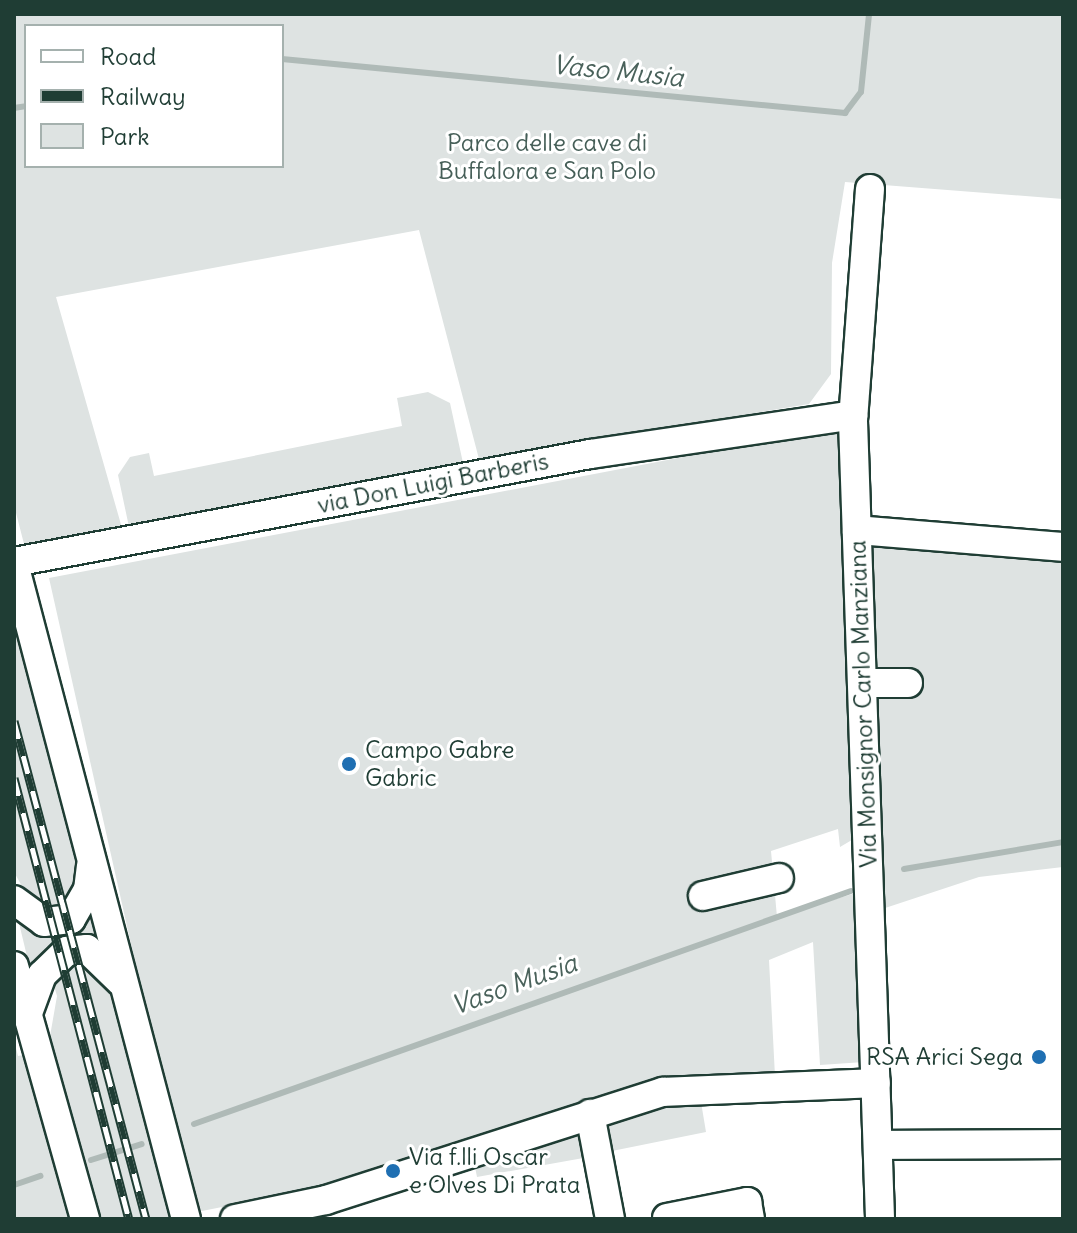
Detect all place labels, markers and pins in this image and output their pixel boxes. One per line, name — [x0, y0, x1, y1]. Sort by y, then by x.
place label: Campo Gabre Gabric — [365, 736, 515, 792]
marker: Campo Gabre Gabric — [340, 755, 358, 773]
place label: RSA Arici Sega — [866, 1043, 1023, 1071]
marker: RSA Arici Sega — [1030, 1048, 1048, 1066]
place label: Via f.lli Oscar e Olves Di Prata — [409, 1143, 580, 1199]
marker: Via f.lli Oscar e Olves Di Prata — [384, 1162, 402, 1180]

